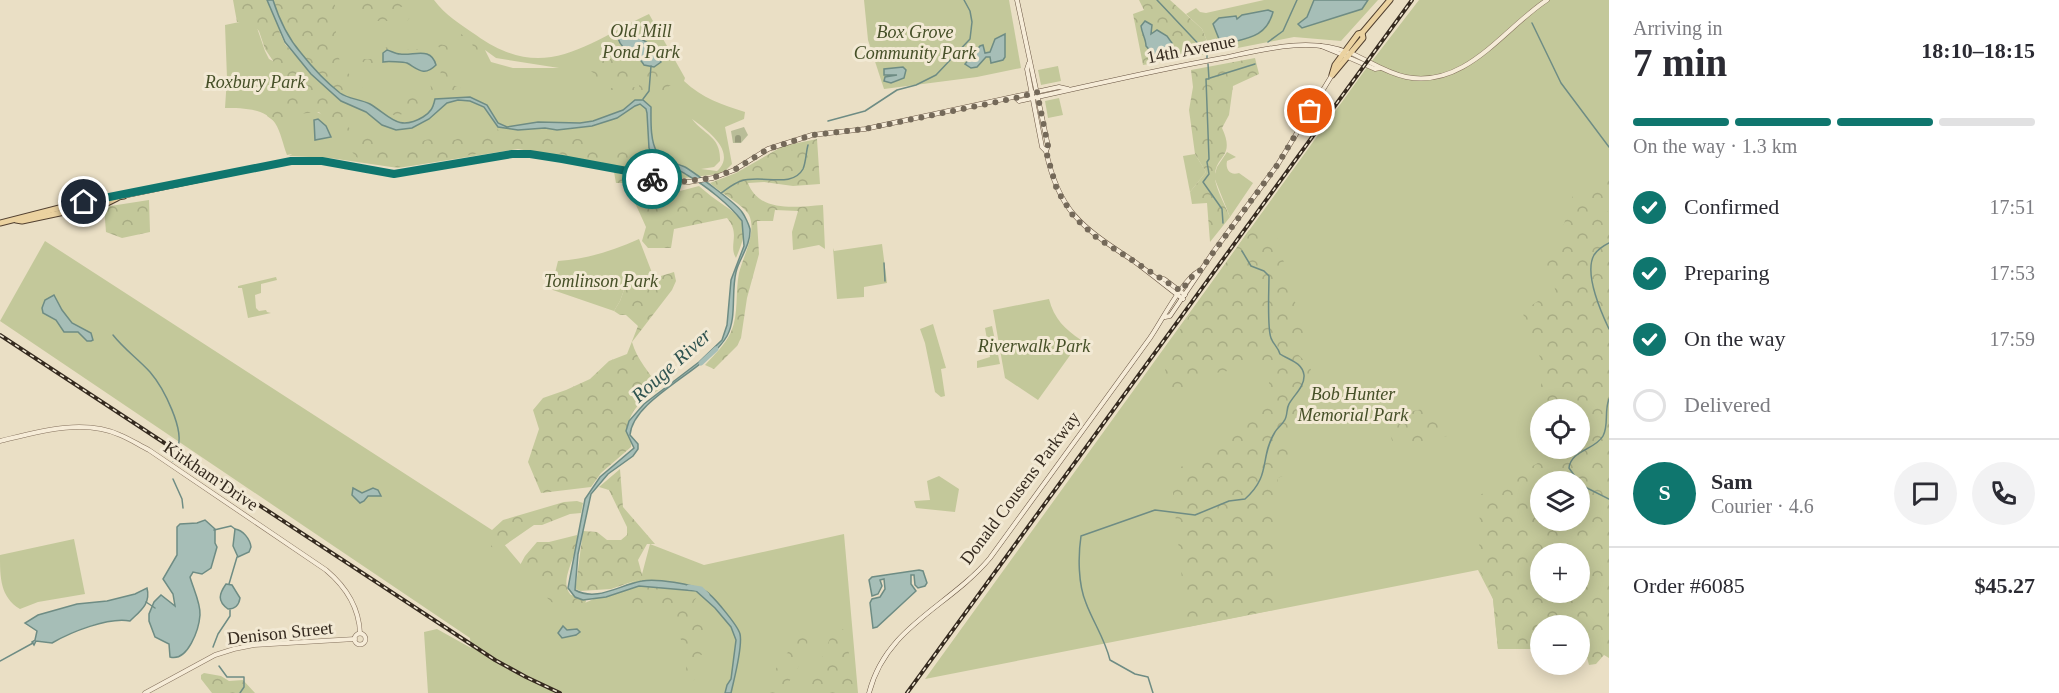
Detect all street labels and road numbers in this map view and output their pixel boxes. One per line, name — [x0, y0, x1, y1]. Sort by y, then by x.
street label: 14th Avenue — [1145, 31, 1237, 67]
street label: Donald Cousens Parkway — [956, 408, 1084, 568]
street label: Kirkham Drive — [160, 437, 262, 515]
street label: Denison Street — [226, 617, 334, 649]

